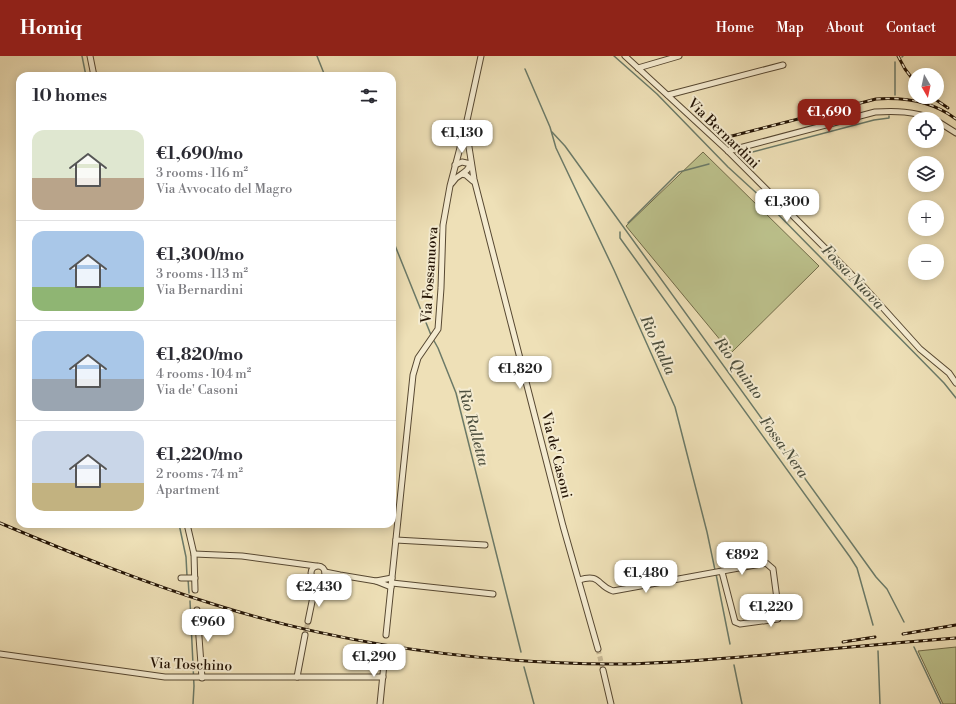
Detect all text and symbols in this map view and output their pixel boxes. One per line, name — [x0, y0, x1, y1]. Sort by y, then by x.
text: Homiq — [20, 16, 82, 40]
text: Home — [716, 19, 754, 37]
text: Map — [776, 19, 804, 37]
text: About — [826, 19, 864, 37]
text: Contact — [886, 19, 936, 37]
north arrow — [908, 68, 944, 104]
map controls — [908, 68, 944, 280]
text: 10 homes — [32, 85, 107, 107]
icon: filters — [358, 85, 380, 107]
street label: Via Bernardini — [683, 94, 764, 173]
pin: €1,690 — [796, 99, 862, 133]
text: €1,690 — [807, 104, 851, 120]
button: locate — [908, 112, 944, 148]
pin: €1,130 — [429, 120, 495, 154]
text: €1,130 — [441, 125, 483, 141]
text: €1,690/mo — [156, 143, 243, 165]
icon: home — [64, 146, 112, 194]
button: layers — [908, 156, 944, 192]
text: 3 rooms · 116 m² — [156, 165, 248, 181]
text: Via Avvocato del Magro — [156, 181, 292, 197]
pin: €1,300 — [754, 189, 820, 223]
text: €1,300 — [764, 194, 810, 210]
button: + — [908, 200, 944, 236]
street label: Via Fossanuova — [418, 225, 442, 325]
water label: Fossa Nuova — [817, 241, 889, 314]
text: €1,300/mo — [156, 244, 244, 266]
button: − — [908, 244, 944, 280]
icon: home — [64, 247, 112, 295]
text: 3 rooms · 113 m² — [156, 266, 248, 282]
text: Via Bernardini — [156, 282, 243, 298]
water label: Rio Ralla — [635, 312, 680, 378]
water label: Rio Quinto — [709, 333, 768, 403]
text: €1,820/mo — [156, 344, 243, 366]
icon: home — [64, 347, 112, 395]
pin: €1,820 — [487, 356, 553, 390]
text: €1,820 — [498, 361, 542, 377]
text: 4 rooms · 104 m² — [156, 366, 251, 382]
text: Via de' Casoni — [156, 382, 238, 398]
water label: Rio Ralletta — [454, 385, 493, 469]
street label: Via de' Casoni — [536, 409, 576, 501]
water label: Fossa Nera — [755, 413, 813, 482]
text: €1,220/mo — [156, 444, 243, 466]
icon: home — [64, 447, 112, 495]
text: 2 rooms · 74 m² — [156, 466, 243, 482]
text: Apartment — [156, 482, 220, 498]
pin: €892 — [718, 542, 766, 576]
text: €892 — [725, 547, 759, 563]
pin: €1,480 — [613, 560, 679, 594]
text: €1,480 — [623, 565, 669, 581]
pin: €2,430 — [286, 574, 352, 608]
text: €2,430 — [296, 579, 342, 595]
pin: €1,220 — [738, 594, 804, 628]
text: €1,220 — [749, 599, 793, 615]
pin: €960 — [184, 609, 232, 643]
text: €960 — [191, 614, 225, 630]
pin: €1,290 — [341, 644, 407, 678]
text: €1,290 — [352, 649, 396, 665]
street label: Via Toschino — [148, 655, 233, 675]

